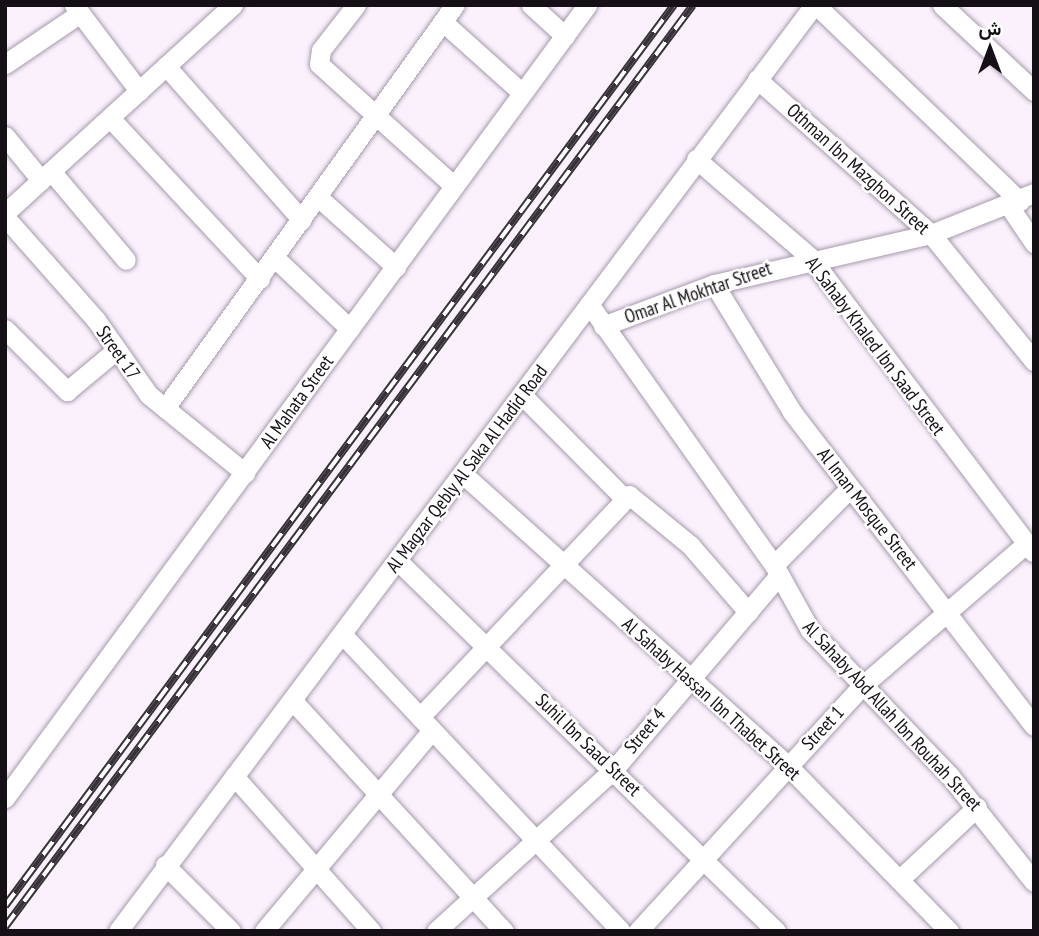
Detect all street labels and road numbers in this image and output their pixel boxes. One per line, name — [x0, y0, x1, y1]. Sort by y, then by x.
street label: Othman Ibn Mazghon Street — [782, 99, 934, 239]
street label: Al Sahaby Khaled Ibn Saad Street — [800, 252, 950, 440]
street label: Omar Al Mokhtar Street — [621, 257, 775, 329]
street label: Street 17 — [91, 322, 145, 384]
street label: Al Mahata Street — [256, 351, 338, 453]
street label: Al Magzar Qebly Al Saka Al Hadid Road — [381, 360, 553, 578]
street label: Al Iman Mosque Street — [812, 443, 922, 575]
street label: Al Sahaby Hassan Ibn Thabet Street — [617, 613, 805, 785]
street label: Al Sahaby Abd Allah Ibn Rouhah Street — [797, 616, 987, 816]
street label: Suhil Ibn Saad Street — [531, 689, 645, 801]
street label: Street 1 — [797, 701, 849, 755]
street label: Street 4 — [620, 704, 670, 758]

